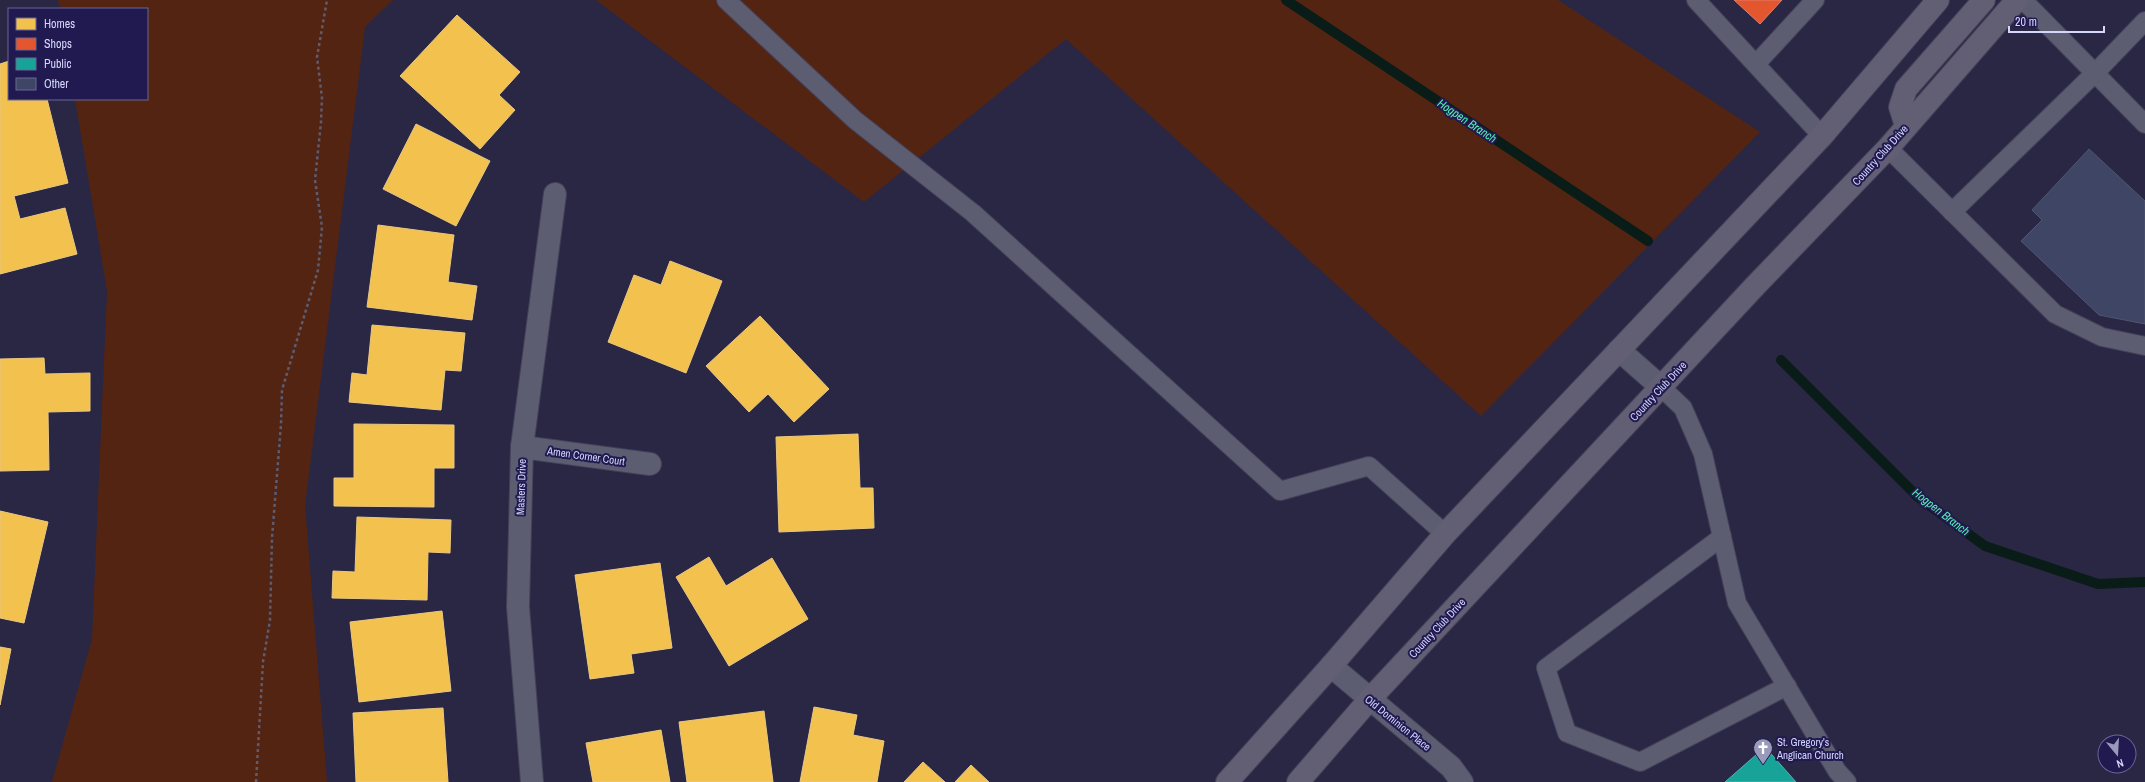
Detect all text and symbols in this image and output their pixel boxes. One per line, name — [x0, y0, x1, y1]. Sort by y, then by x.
legend — [8, 8, 148, 100]
scale bar — [2009, 8, 2104, 34]
text: 20 m — [2015, 14, 2037, 30]
text: Homes — [44, 16, 75, 32]
text: Shops — [44, 36, 72, 52]
text: Public — [44, 56, 71, 72]
text: Other — [44, 76, 69, 92]
water label: Hogpen Branch — [1434, 95, 1500, 147]
street label: Country Club Drive — [1849, 122, 1911, 188]
street label: Country Club Drive — [1627, 358, 1689, 424]
street label: Amen Corner Court — [545, 443, 626, 468]
street label: Masters Drive — [513, 459, 529, 515]
water label: Hogpen Branch — [1909, 485, 1973, 539]
street label: Country Club Drive — [1406, 595, 1468, 661]
street label: Old Dominion Place — [1362, 692, 1434, 754]
north arrow — [2097, 734, 2137, 774]
place label: St. Gregory's Anglican Church — [1776, 735, 1844, 762]
church icon: St. Gregory's Anglican Church — [1752, 737, 1774, 765]
text: N — [2115, 756, 2125, 771]

